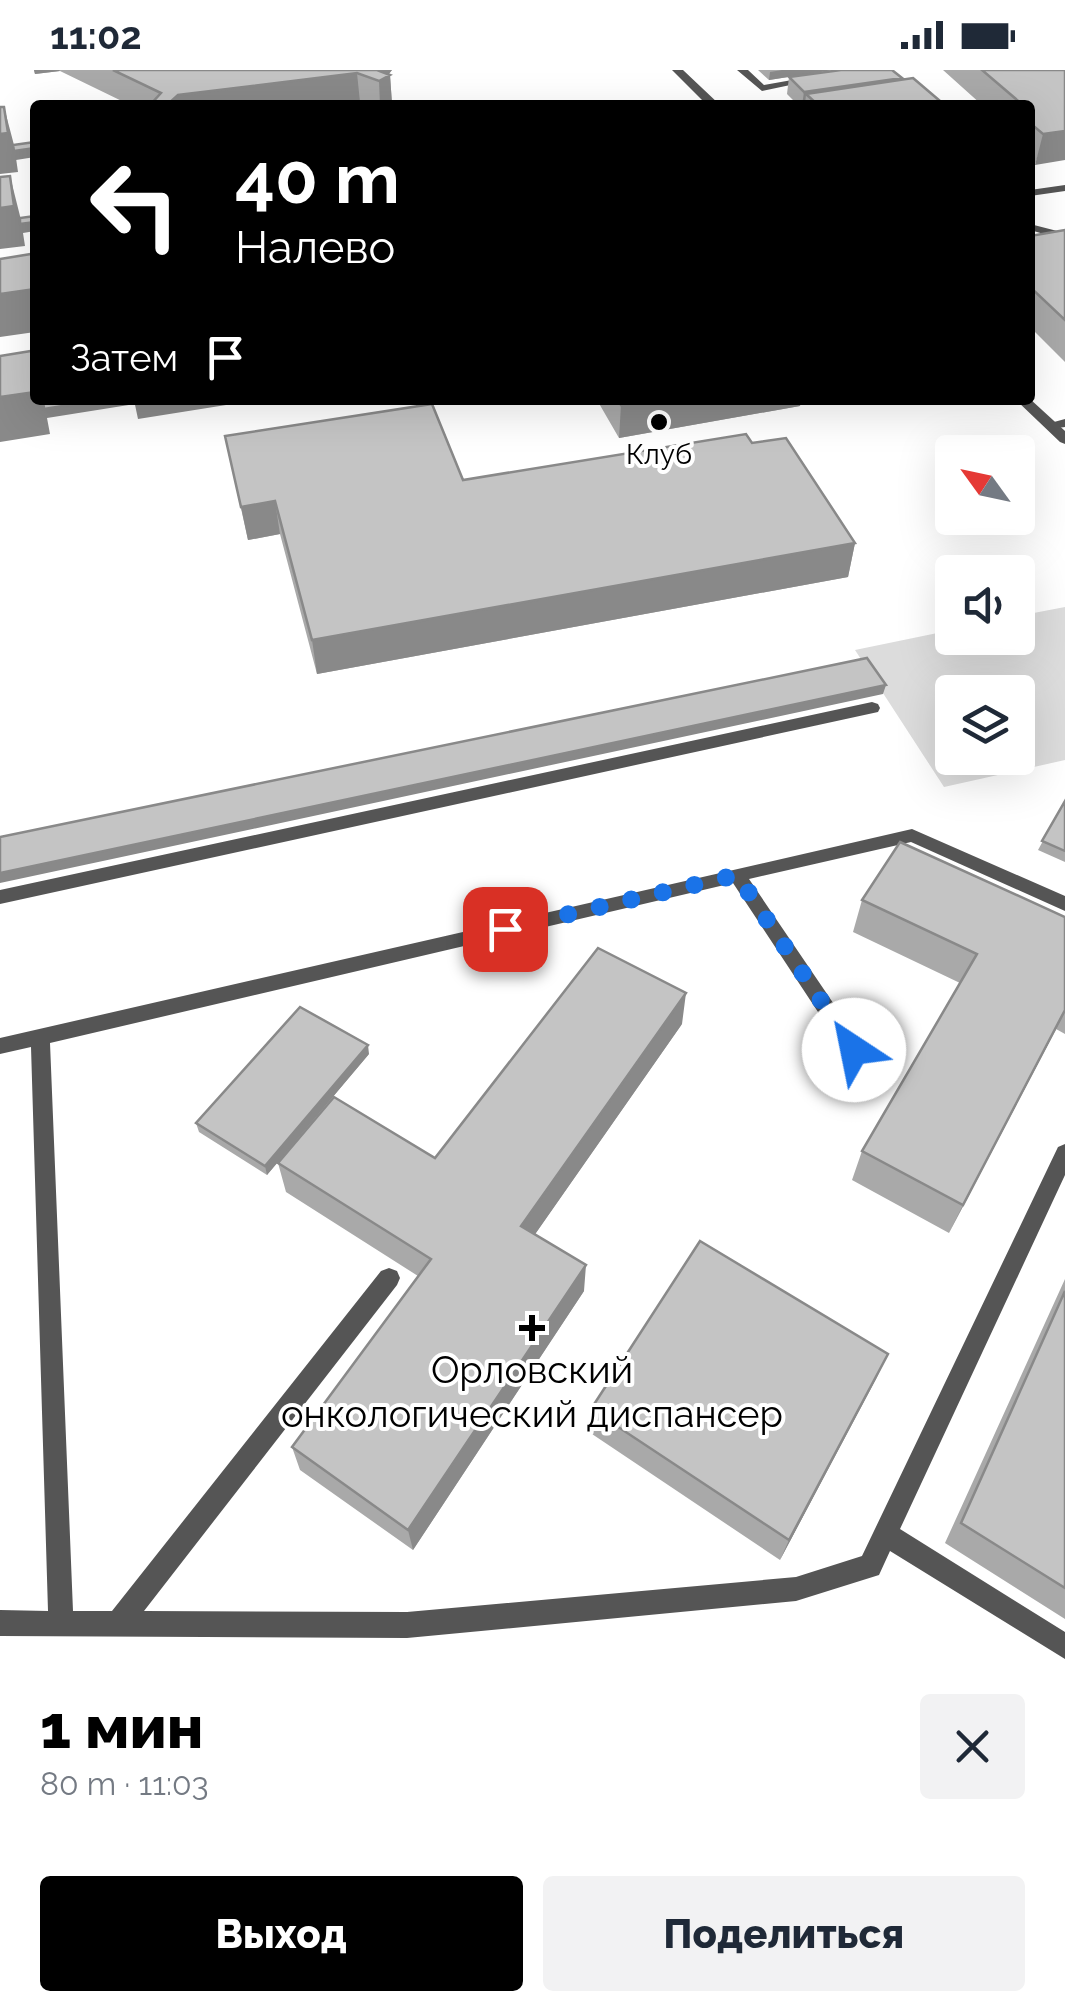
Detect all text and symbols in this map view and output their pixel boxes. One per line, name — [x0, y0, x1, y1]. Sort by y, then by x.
text: 11:02 — [50, 13, 142, 58]
text: 40 m — [235, 137, 400, 219]
icon: left — [70, 140, 200, 270]
text: Налево — [235, 221, 395, 274]
icon: arrive — [198, 330, 253, 385]
text: Затем — [70, 335, 178, 380]
marker: Клуб — [648, 411, 670, 433]
north arrow — [935, 435, 1035, 535]
map controls — [935, 435, 1035, 775]
place label: Клуб — [626, 438, 692, 471]
button: sound — [935, 555, 1035, 655]
button: layers — [935, 675, 1035, 775]
pin — [463, 887, 548, 972]
icon: arrive — [478, 902, 533, 957]
position arrow — [802, 998, 906, 1102]
marker: Орловский онкологический диспансер — [519, 1315, 545, 1341]
place label: Орловский онкологический диспансер — [281, 1347, 783, 1436]
text: 1 мин — [40, 1692, 203, 1762]
button: close — [920, 1694, 1025, 1799]
text: 80 m · 11:03 — [40, 1765, 209, 1802]
button: Выход — [40, 1876, 523, 1991]
button: Поделиться — [543, 1876, 1025, 1991]

